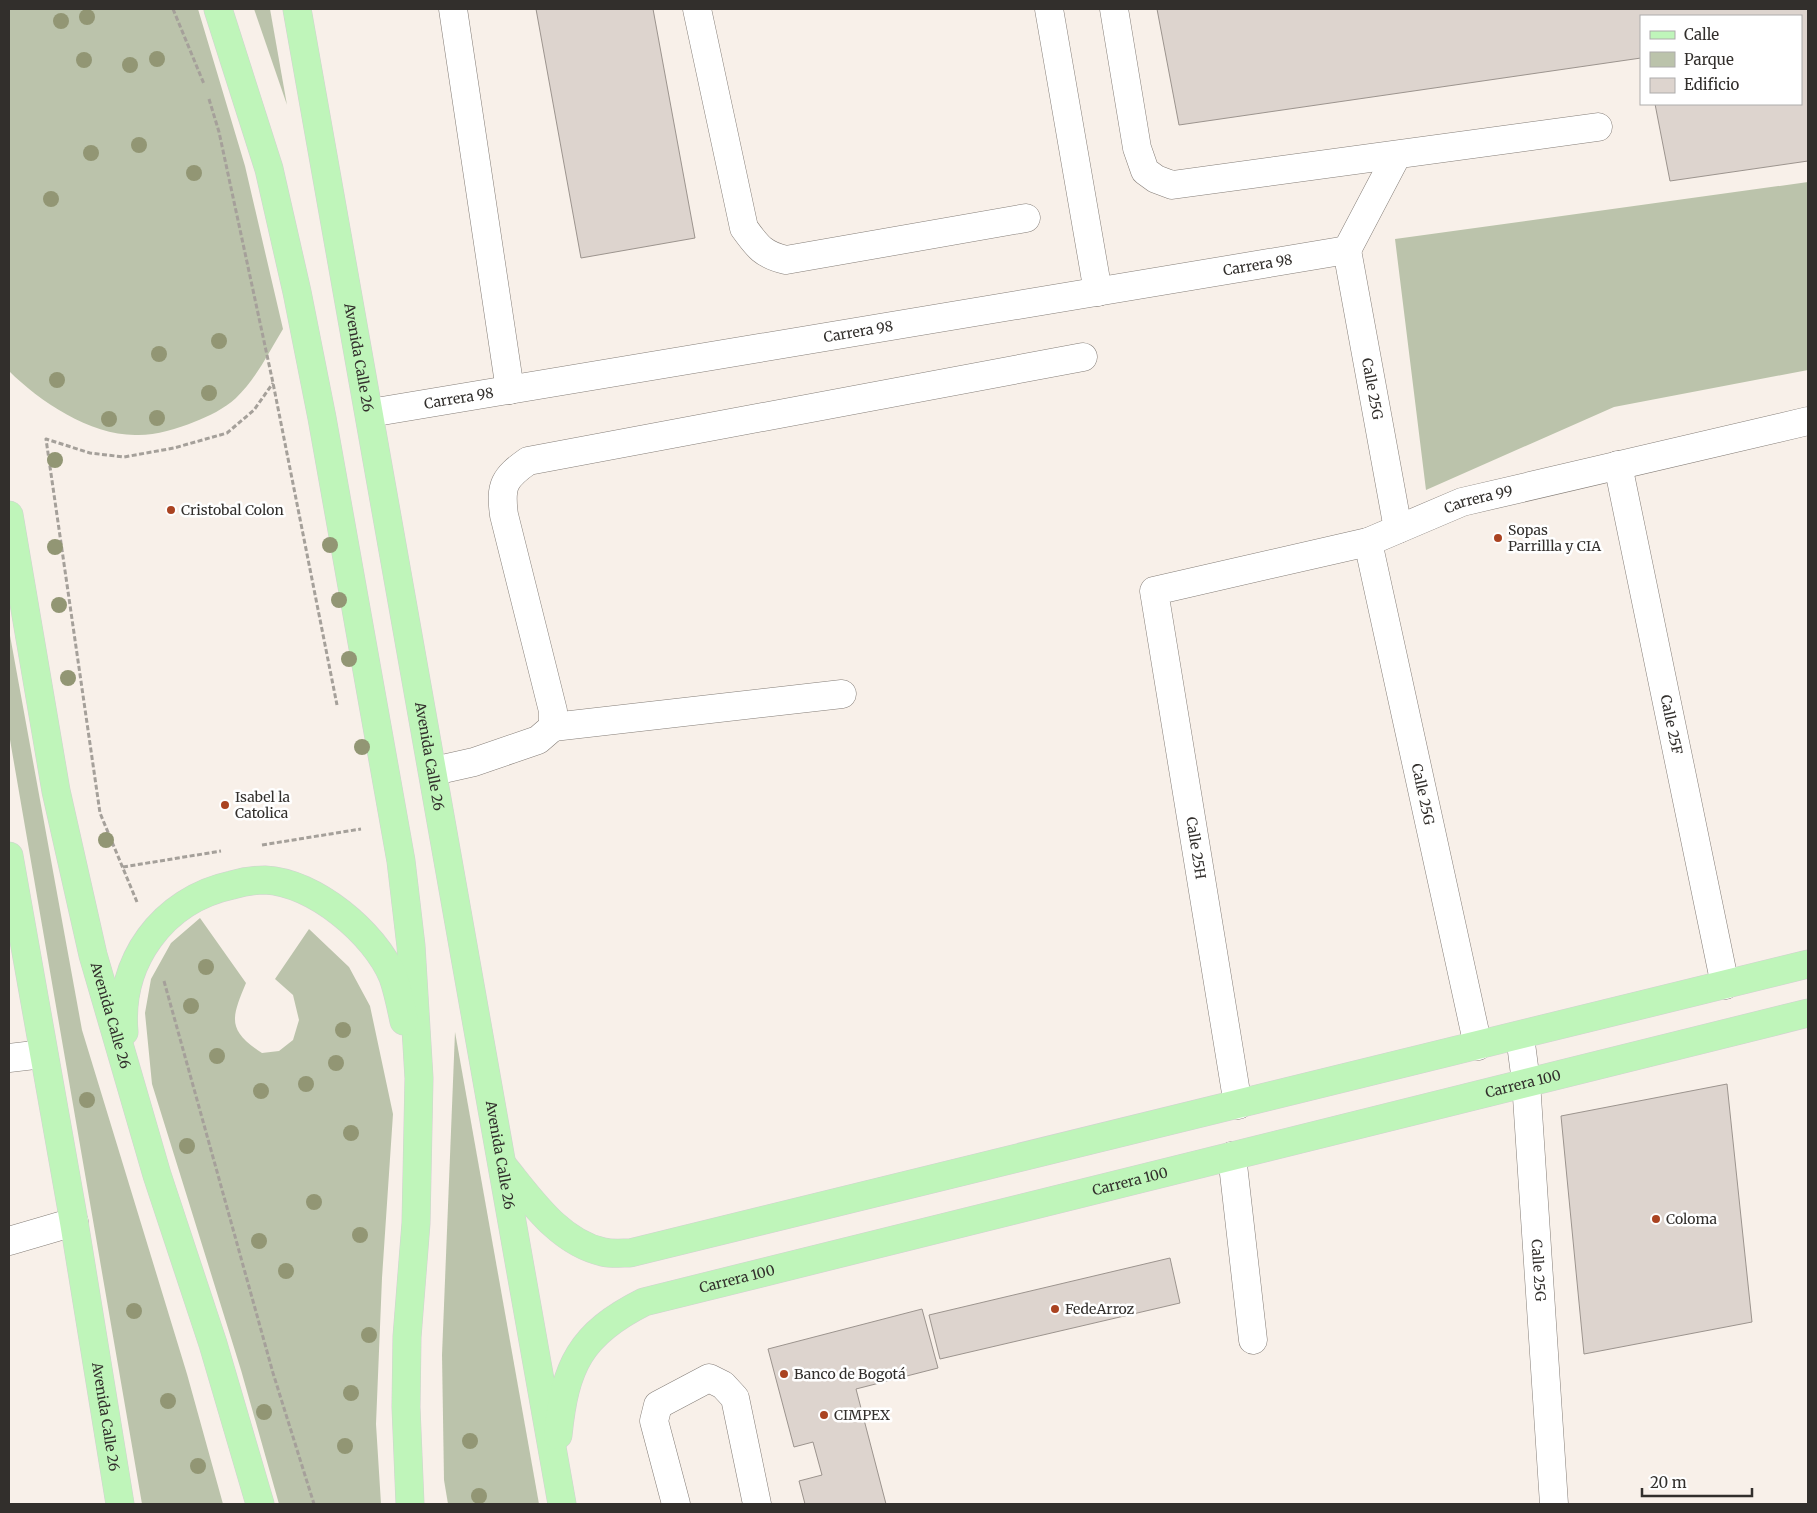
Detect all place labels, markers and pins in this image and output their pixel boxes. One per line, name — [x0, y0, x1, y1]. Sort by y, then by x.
place label: Cristobal Colon — [181, 501, 284, 519]
marker: Cristobal Colon — [165, 504, 177, 516]
place label: Sopas Parrillla y CIA — [1508, 521, 1601, 555]
marker: Sopas Parrillla y CIA — [1492, 532, 1504, 544]
place label: Isabel la Catolica — [235, 788, 291, 822]
marker: Isabel la Catolica — [219, 799, 231, 811]
place label: Coloma — [1666, 1210, 1717, 1228]
marker: Coloma — [1650, 1213, 1662, 1225]
place label: FedeArroz — [1065, 1300, 1135, 1318]
marker: FedeArroz — [1049, 1303, 1061, 1315]
place label: Banco de Bogotá — [794, 1365, 906, 1383]
marker: Banco de Bogotá — [778, 1368, 790, 1380]
place label: CIMPEX — [834, 1406, 890, 1424]
marker: CIMPEX — [818, 1409, 830, 1421]

